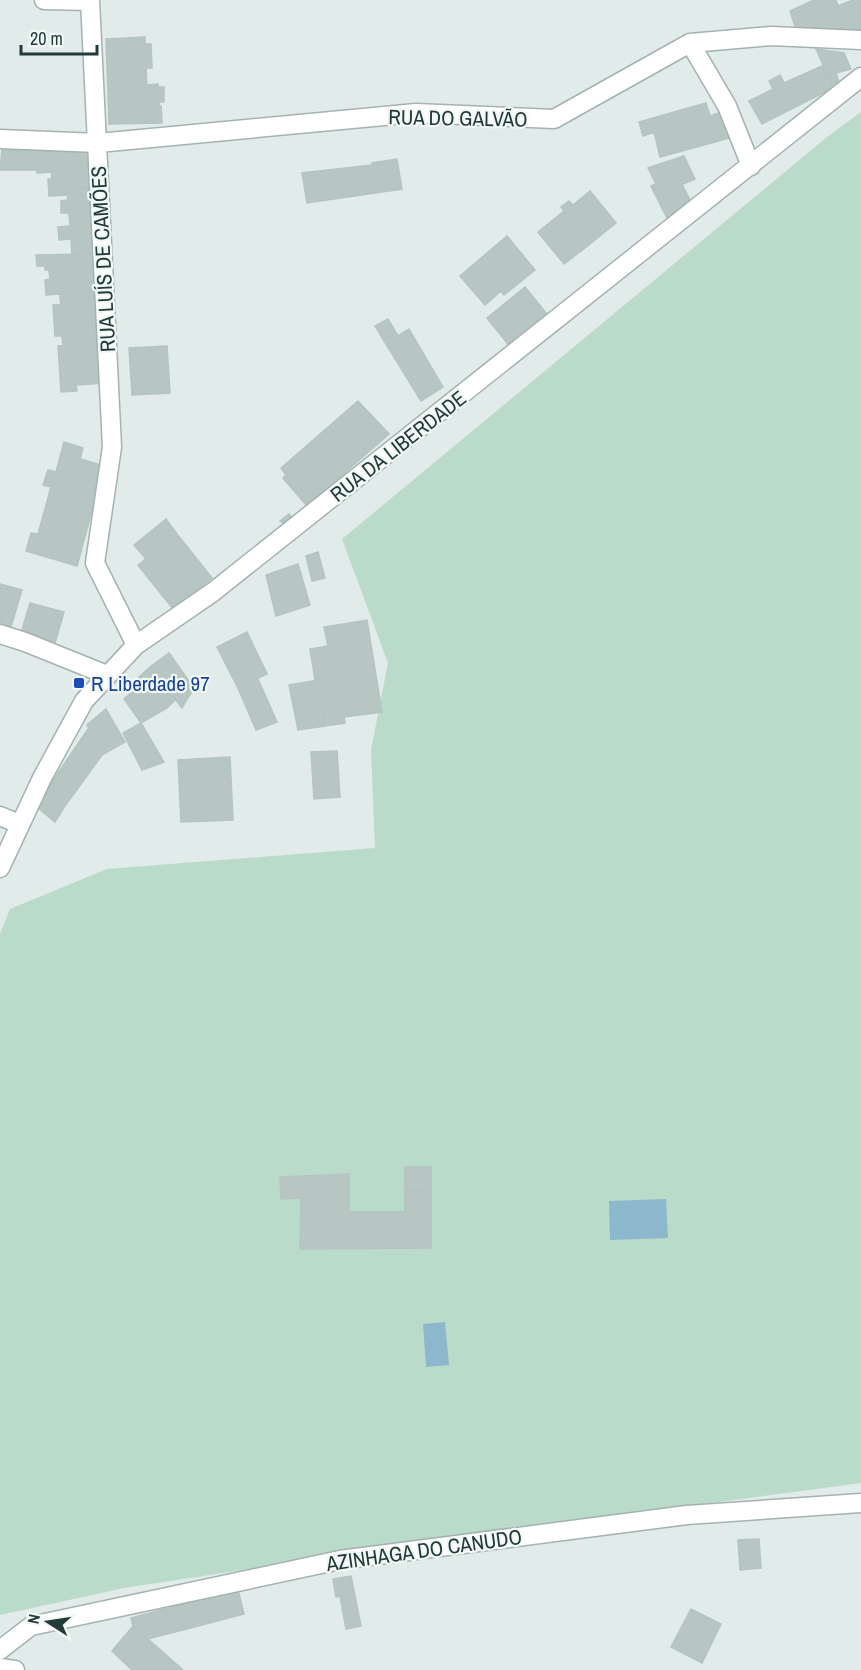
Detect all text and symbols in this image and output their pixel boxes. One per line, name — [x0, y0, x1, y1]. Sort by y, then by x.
scale bar — [21, 18, 98, 56]
text: 20 m — [30, 26, 63, 51]
street label: RUA DO GALVÃO — [388, 102, 528, 134]
street label: RUA LUÍS DE CAMÕES — [84, 165, 122, 353]
street label: RUA DA LIBERDADE — [324, 384, 472, 508]
place label: R Liberdade 97 — [91, 669, 210, 698]
marker: R Liberdade 97 — [72, 676, 86, 690]
street label: AZINHAGA DO CANUDO — [323, 1522, 524, 1578]
north arrow — [18, 1592, 78, 1652]
text: N — [22, 1612, 45, 1626]

